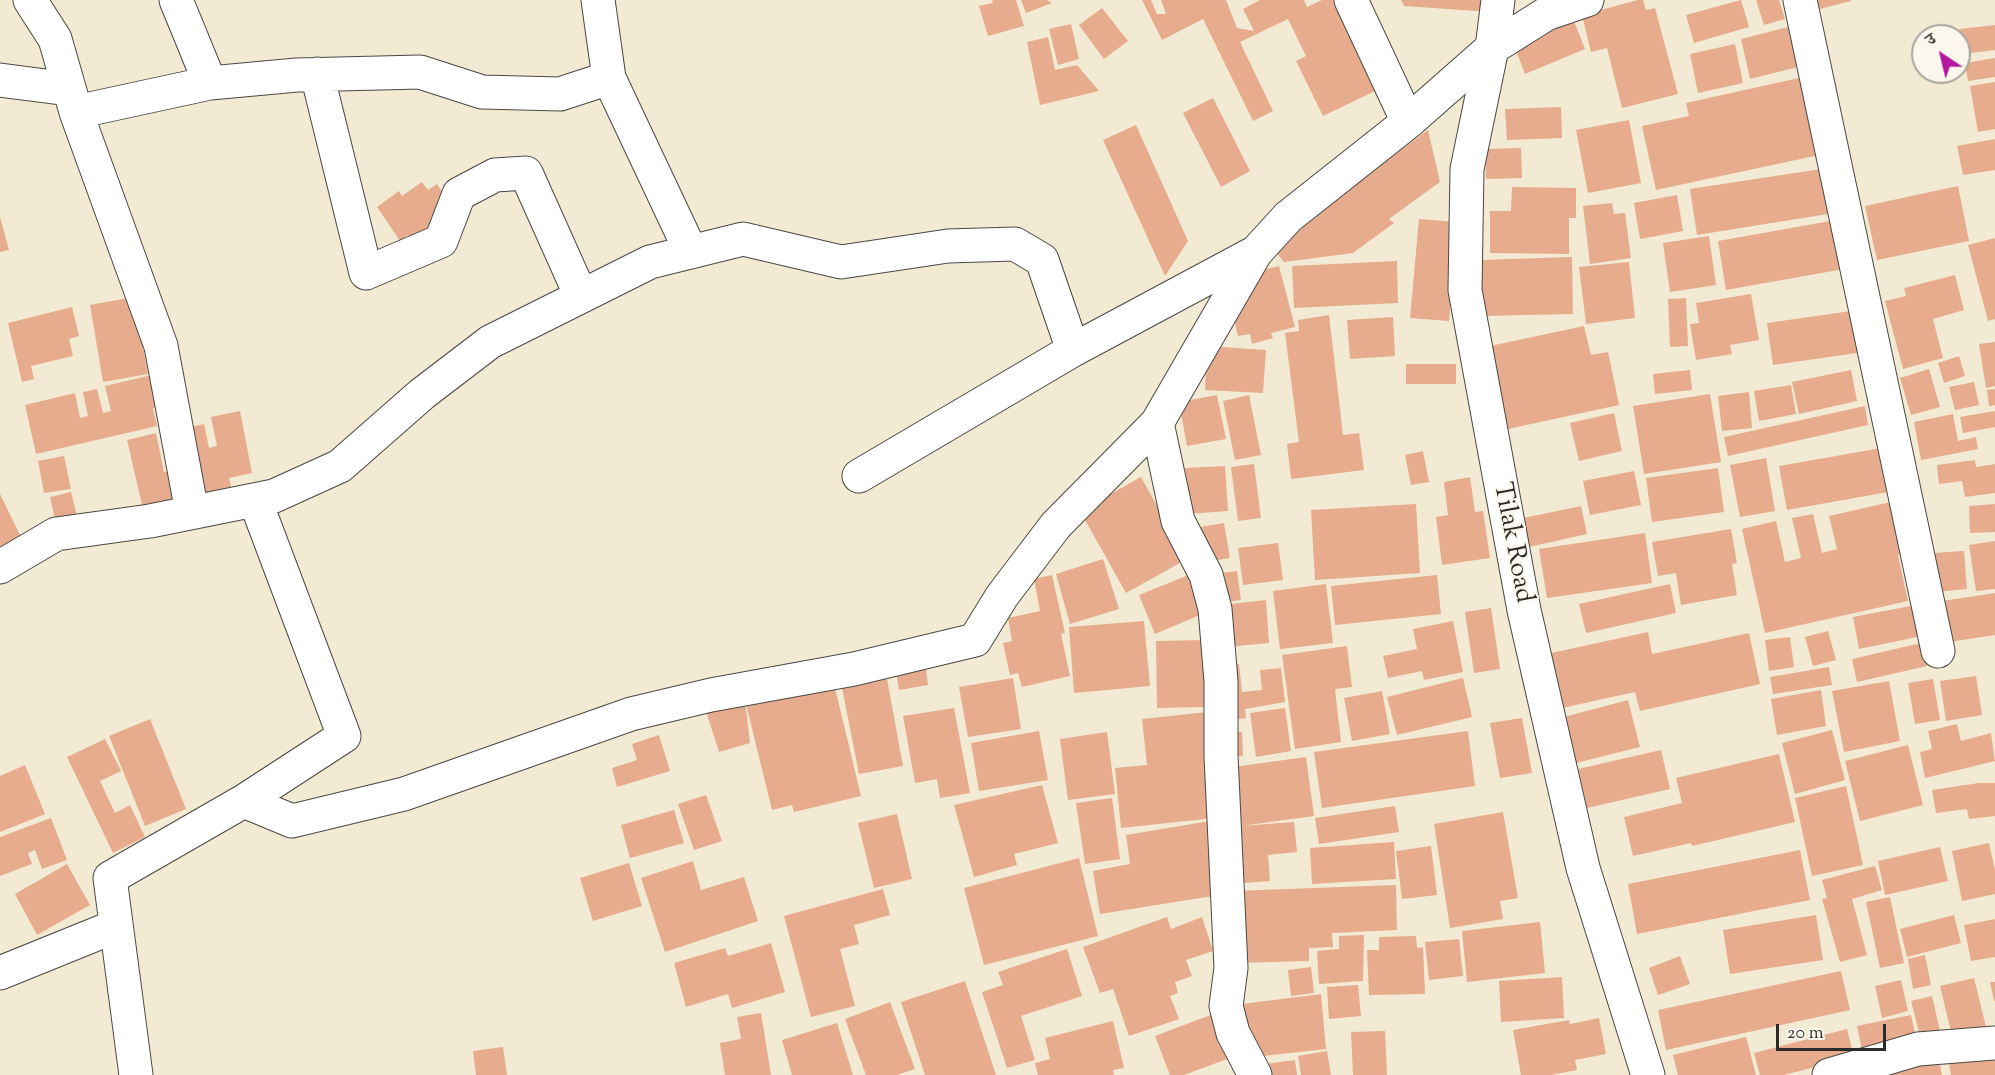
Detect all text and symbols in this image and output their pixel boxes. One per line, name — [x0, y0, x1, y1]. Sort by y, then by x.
north arrow — [1911, 24, 1971, 84]
text: उ — [1922, 29, 1941, 52]
street label: Tilak Road — [1484, 480, 1538, 606]
scale bar — [1779, 1012, 1888, 1050]
text: 20 m — [1787, 1021, 1824, 1047]

